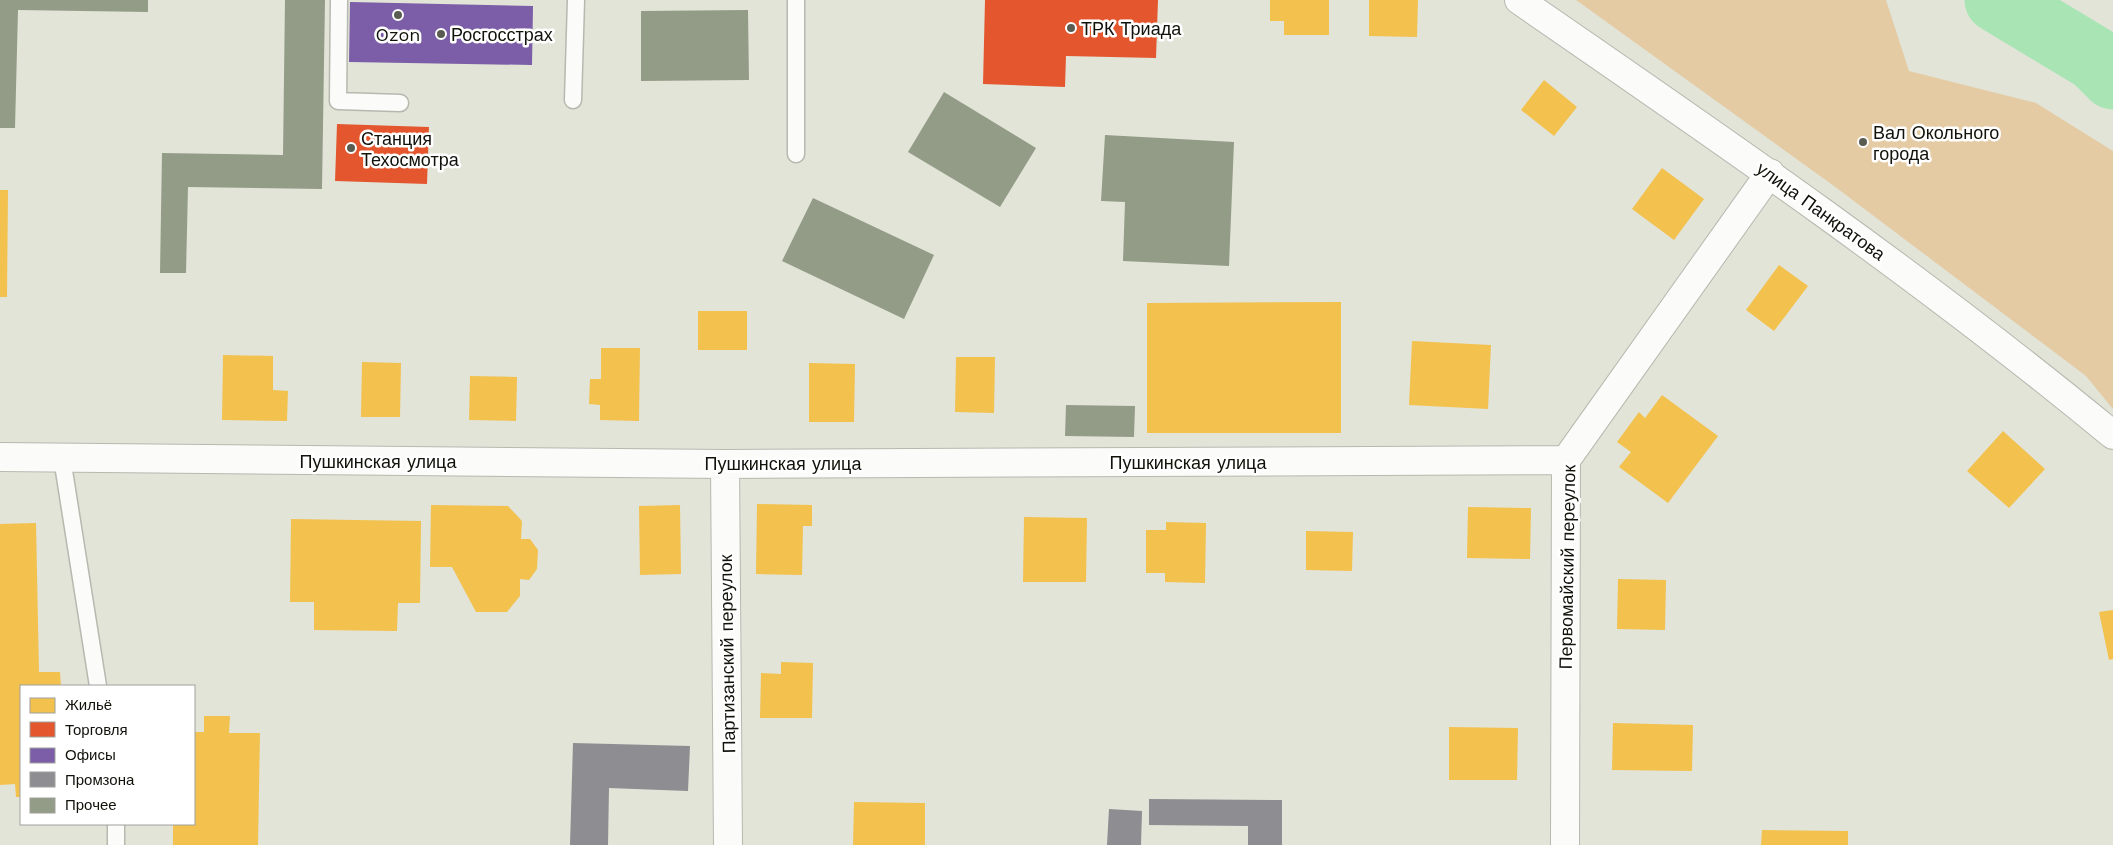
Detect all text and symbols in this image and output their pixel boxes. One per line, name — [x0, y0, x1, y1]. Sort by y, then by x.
marker: Ozon — [392, 9, 404, 21]
place label: ТРК Триада — [1081, 18, 1182, 39]
marker: ТРК Триада — [1065, 22, 1077, 34]
place label: Ozon — [376, 24, 420, 45]
place label: Росгосстрах — [451, 24, 553, 45]
marker: Росгосстрах — [435, 28, 447, 40]
place label: Вал Окольного города — [1873, 122, 1999, 164]
place label: Станция Техосмотра — [361, 128, 460, 170]
marker: Вал Окольного города — [1857, 136, 1869, 148]
marker: Станция Техосмотра — [345, 142, 357, 154]
street label: улица Панкратова — [1753, 157, 1890, 265]
street label: Пушкинская улица — [300, 451, 457, 472]
street label: Пушкинская улица — [1110, 452, 1267, 473]
street label: Пушкинская улица — [705, 453, 862, 474]
street label: Первомайский переулок — [1555, 464, 1579, 670]
street label: Партизанский переулок — [715, 554, 739, 754]
legend — [20, 685, 195, 825]
text: Жильё — [65, 696, 112, 714]
text: Торговля — [65, 721, 128, 739]
text: Офисы — [65, 746, 116, 764]
text: Промзона — [65, 771, 135, 789]
text: Прочее — [65, 796, 117, 814]

